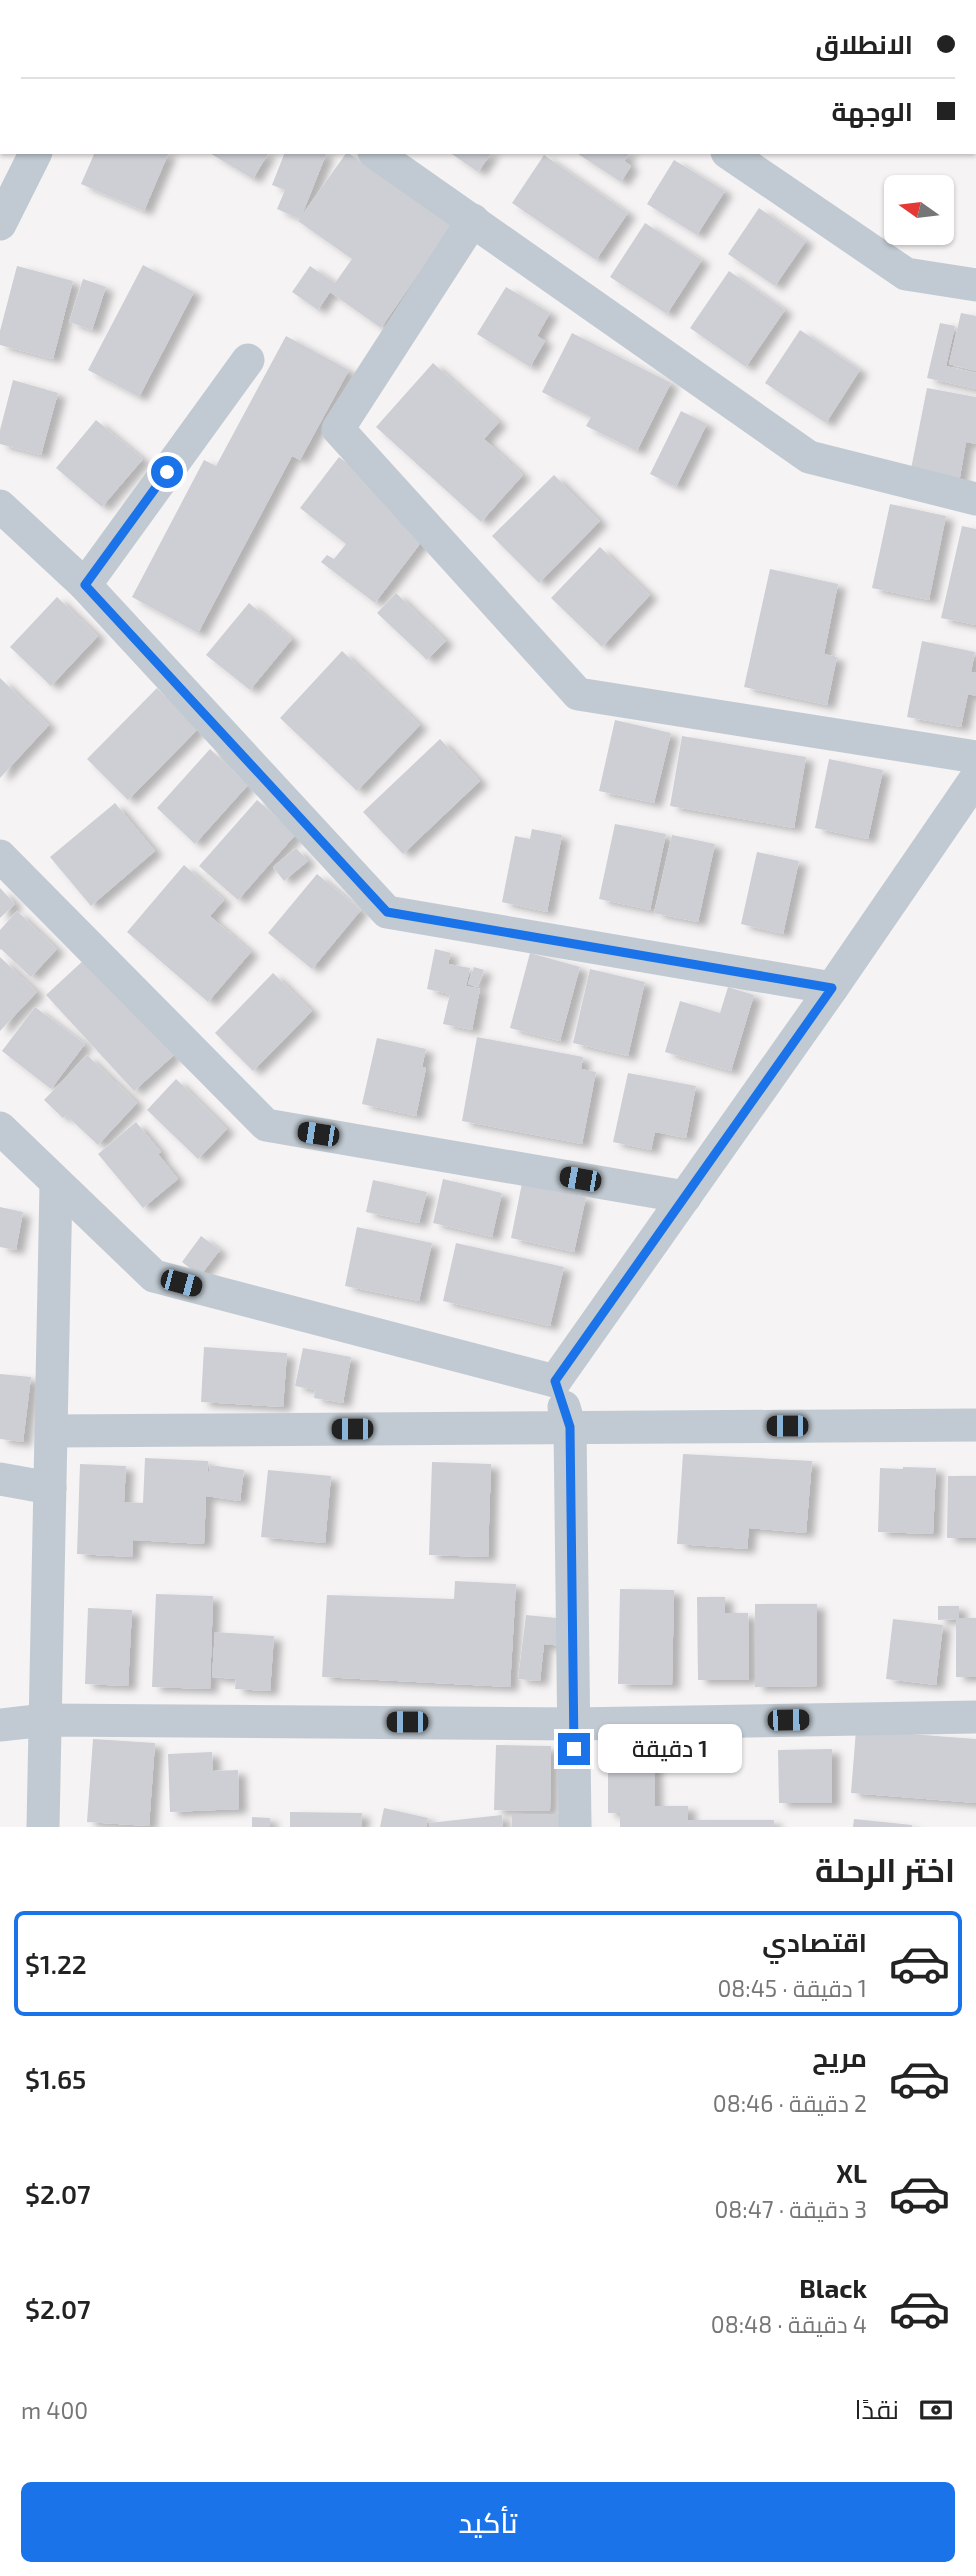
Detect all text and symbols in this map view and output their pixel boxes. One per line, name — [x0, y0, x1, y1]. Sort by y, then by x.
text: الانطلاق — [815, 28, 913, 59]
text: الوجهة — [832, 95, 913, 126]
north arrow — [884, 175, 954, 245]
map controls — [884, 175, 954, 245]
route start — [151, 456, 183, 488]
car — [296, 1120, 341, 1148]
car — [558, 1165, 603, 1193]
car — [158, 1267, 205, 1299]
car — [767, 1416, 809, 1437]
car — [332, 1419, 374, 1440]
car — [767, 1709, 810, 1731]
car — [387, 1712, 429, 1733]
callout: 1 دقيقة — [598, 1724, 742, 1774]
route end — [558, 1733, 590, 1765]
text: 1 دقيقة — [632, 1734, 708, 1762]
text: اختر الرحلة — [815, 1850, 955, 1888]
text: اقتصادي — [762, 1926, 867, 1957]
icon: car — [888, 1932, 951, 1995]
text: $1.22 — [25, 1948, 87, 1979]
text: 1 دقيقة · 08:45 — [717, 1974, 867, 2002]
text: مريح — [812, 2041, 867, 2072]
icon: car — [888, 2047, 951, 2110]
text: $1.65 — [25, 2063, 86, 2094]
text: 2 دقيقة · 08:46 — [713, 2089, 867, 2117]
text: XL — [836, 2157, 867, 2188]
icon: car — [888, 2162, 951, 2225]
text: $2.07 — [25, 2178, 91, 2209]
text: 3 دقيقة · 08:47 — [714, 2195, 867, 2223]
text: Black — [799, 2272, 867, 2303]
icon: car — [888, 2277, 951, 2340]
text: $2.07 — [25, 2293, 91, 2324]
text: 4 دقيقة · 08:48 — [711, 2310, 867, 2338]
icon: cash — [917, 2391, 955, 2429]
text: نقدًا — [855, 2393, 899, 2424]
text: 400 m — [21, 2396, 88, 2424]
button: تأكيد — [21, 2482, 955, 2562]

